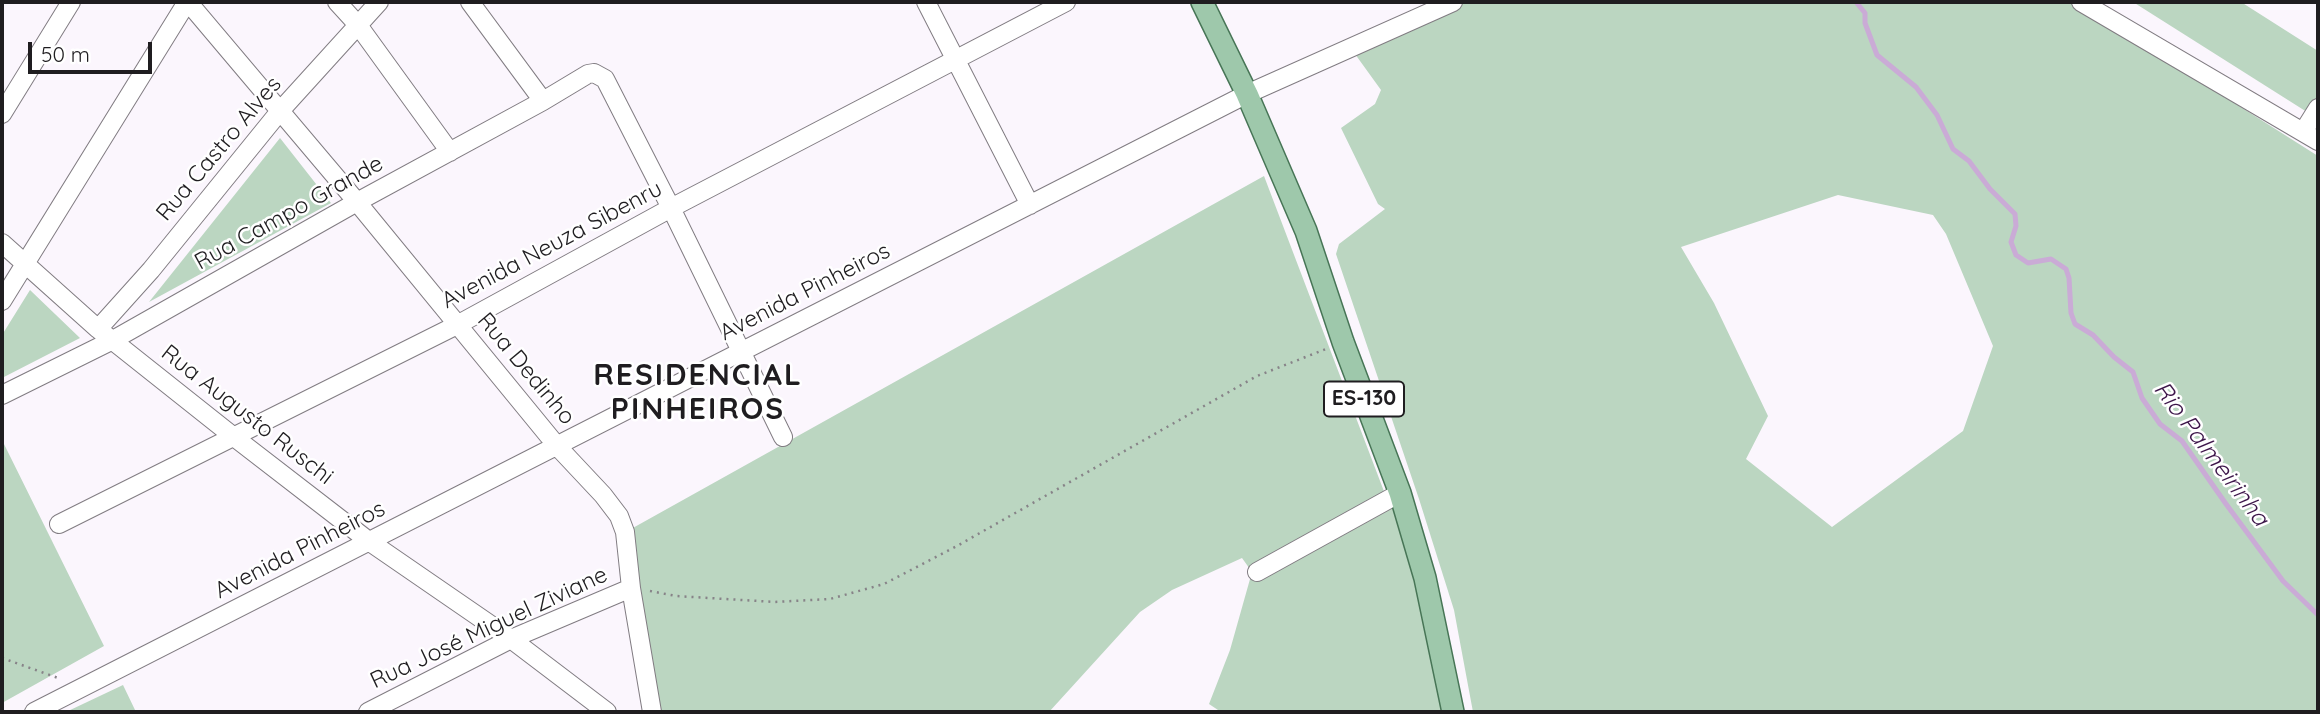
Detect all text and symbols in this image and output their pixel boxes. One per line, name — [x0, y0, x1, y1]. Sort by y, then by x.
scale bar — [32, 28, 156, 72]
text: 50 m — [41, 41, 90, 67]
street label: Rua Castro Alves — [151, 71, 287, 227]
street label: Rua Campo Grande — [190, 150, 388, 276]
street label: Avenida Neuza Sibenru — [437, 175, 667, 315]
street label: Avenida Pinheiros — [715, 237, 895, 347]
street label: Rua Dedinho — [471, 308, 581, 430]
street label: Rua Augusto Ruschi — [155, 339, 339, 491]
district label: RESIDENCIAL PINHEIROS — [595, 358, 801, 428]
water label: Rio Palmeirinha — [2147, 376, 2275, 532]
road number: ES-130 — [1324, 382, 1404, 416]
street label: Avenida Pinheiros — [210, 495, 390, 605]
street label: Rua José Miguel Ziviane — [366, 561, 612, 695]

